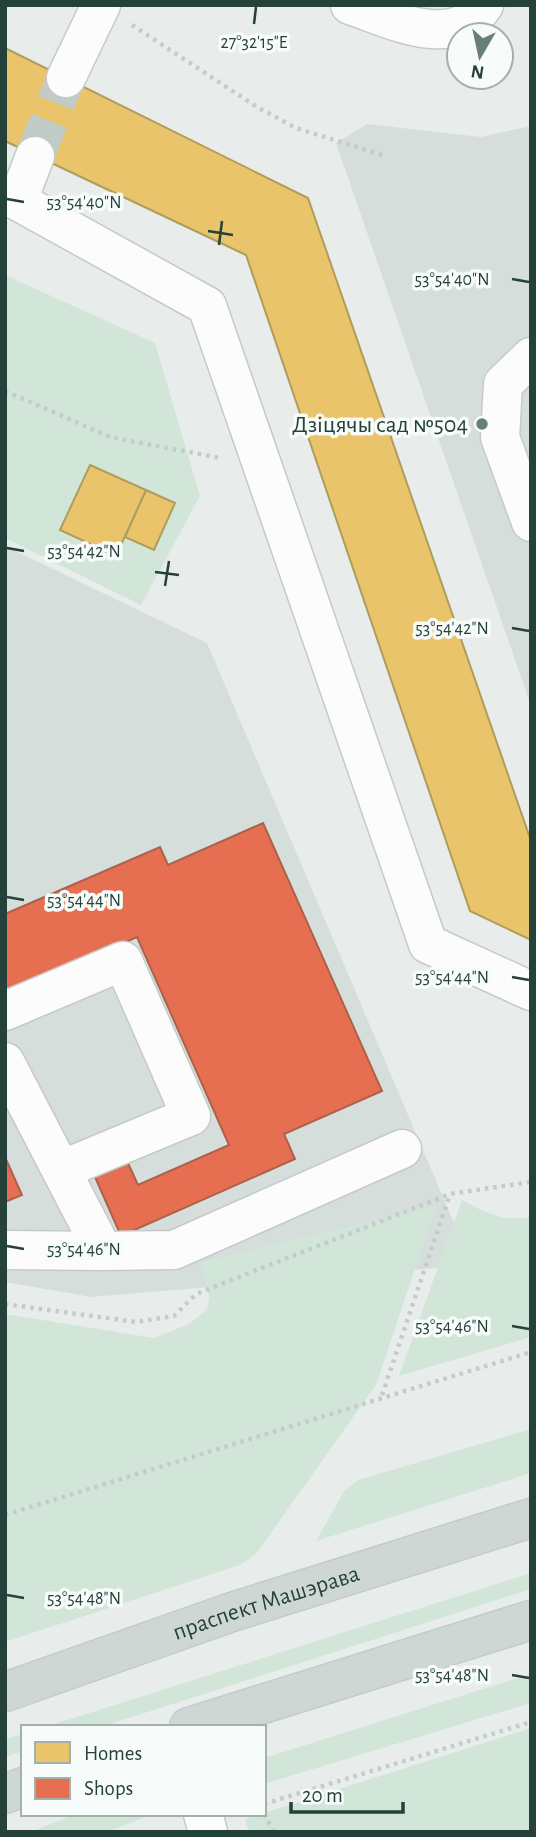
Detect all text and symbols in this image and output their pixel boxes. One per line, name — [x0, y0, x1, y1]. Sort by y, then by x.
north arrow — [445, 21, 515, 91]
text: 27°32'15"E — [221, 34, 288, 52]
text: N — [470, 61, 486, 82]
text: 53°54'40"N — [47, 194, 121, 212]
text: 53°54'40"N — [415, 271, 489, 289]
place label: Дзіцячы сад №504 — [292, 413, 468, 437]
marker: Дзіцячы сад №504 — [474, 416, 490, 432]
text: 53°54'42"N — [47, 543, 121, 561]
text: 53°54'42"N — [415, 620, 489, 638]
text: 53°54'44"N — [47, 892, 121, 910]
text: 53°54'44"N — [415, 969, 489, 987]
text: 53°54'46"N — [47, 1241, 121, 1259]
text: 53°54'46"N — [415, 1318, 489, 1336]
street label: праспект Машэрава — [170, 1562, 363, 1645]
text: 53°54'48"N — [47, 1590, 121, 1608]
text: 53°54'48"N — [415, 1667, 489, 1685]
legend — [21, 1725, 266, 1816]
text: Homes — [84, 1743, 142, 1764]
scale bar — [291, 1770, 403, 1814]
text: Shops — [84, 1778, 133, 1799]
text: 20 m — [302, 1785, 343, 1806]

